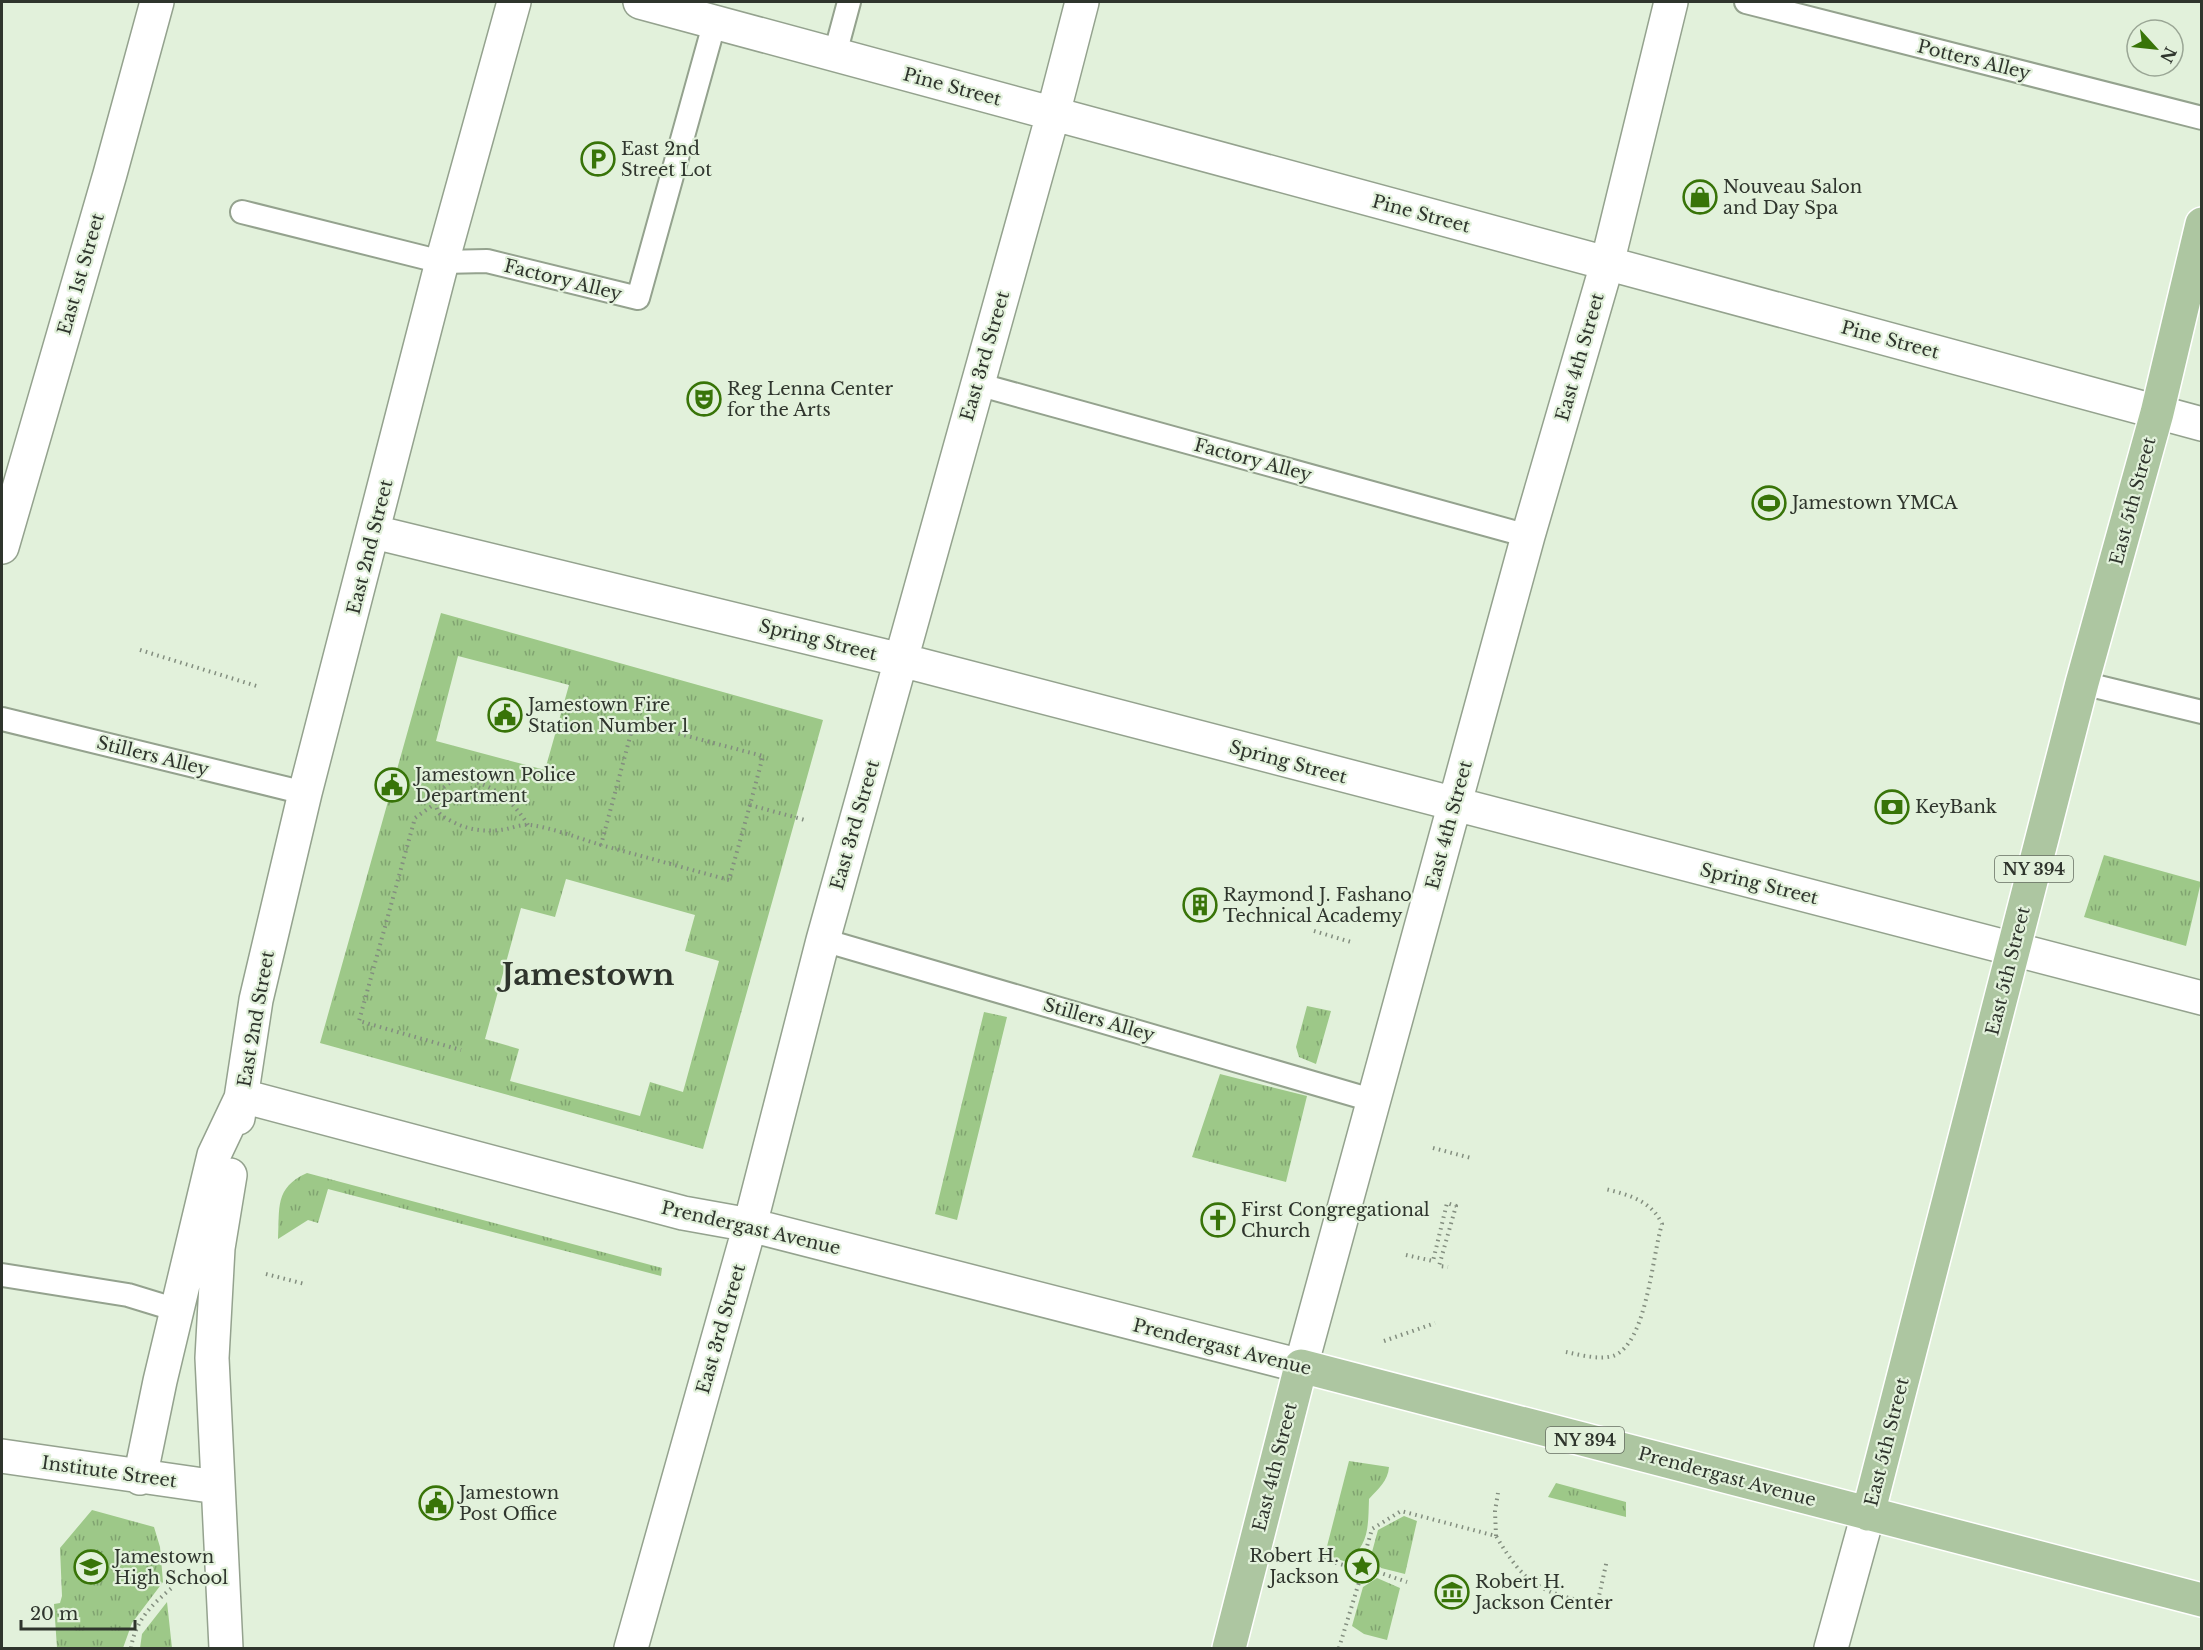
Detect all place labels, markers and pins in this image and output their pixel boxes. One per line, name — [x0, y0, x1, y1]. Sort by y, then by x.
place label: East 2nd Street Lot — [621, 138, 712, 181]
parking icon: East 2nd Street Lot — [580, 141, 616, 177]
place label: Nouveau Salon and Day Spa — [1723, 176, 1862, 219]
shop icon: Nouveau Salon and Day Spa — [1682, 179, 1718, 215]
place label: Reg Lenna Center for the Arts — [727, 378, 894, 421]
theatre icon: Reg Lenna Center for the Arts — [686, 381, 722, 417]
sports icon: Jamestown YMCA — [1751, 485, 1787, 521]
place label: Jamestown YMCA — [1790, 492, 1959, 514]
place label: Jamestown Fire Station Number 1 — [526, 694, 689, 737]
public building icon: Jamestown Fire Station Number 1 — [487, 697, 523, 733]
place label: Jamestown Police Department — [413, 764, 576, 807]
public building icon: Jamestown Police Department — [374, 767, 410, 803]
bank icon: KeyBank — [1874, 789, 1910, 825]
place label: KeyBank — [1915, 796, 1997, 818]
place label: Raymond J. Fashano Technical Academy — [1223, 884, 1412, 927]
building icon: Raymond J. Fashano Technical Academy — [1182, 887, 1218, 923]
place label: First Congregational Church — [1241, 1199, 1430, 1242]
church icon: First Congregational Church — [1200, 1202, 1236, 1238]
place label: Jamestown Post Office — [457, 1482, 559, 1525]
public building icon: Jamestown Post Office — [418, 1485, 454, 1521]
place label: Robert H. Jackson — [1249, 1545, 1339, 1588]
place label: Jamestown High School — [112, 1546, 228, 1589]
place icon: Robert H. Jackson — [1344, 1548, 1380, 1584]
school or university icon: Jamestown High School — [73, 1549, 109, 1585]
place label: Robert H. Jackson Center — [1473, 1571, 1613, 1614]
museum icon: Robert H. Jackson Center — [1434, 1574, 1470, 1610]

